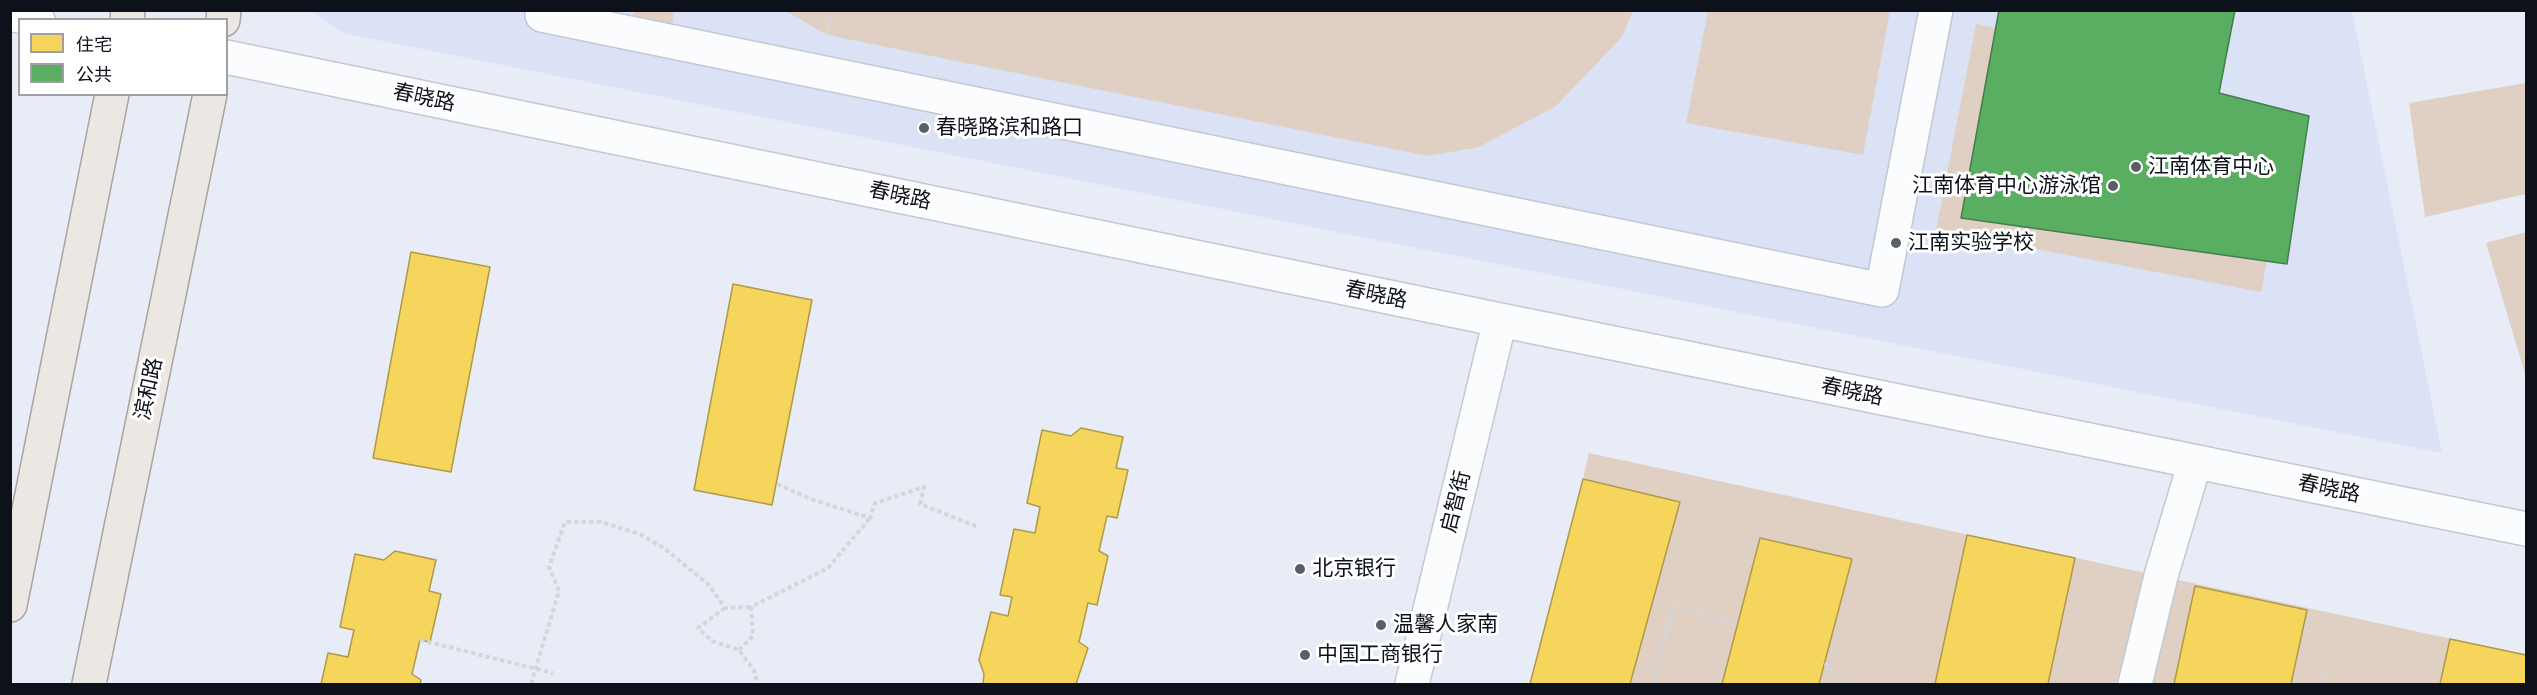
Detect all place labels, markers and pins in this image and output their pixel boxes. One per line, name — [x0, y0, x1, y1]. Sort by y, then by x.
place label: 春晓路滨和路口 — [936, 115, 1083, 141]
marker: 春晓路滨和路口 — [917, 121, 931, 135]
place label: 江南体育中心 — [2148, 154, 2274, 180]
marker: 江南体育中心 — [2129, 160, 2143, 174]
place label: 江南体育中心游泳馆 — [1912, 173, 2101, 199]
marker: 江南体育中心游泳馆 — [2106, 179, 2120, 193]
place label: 江南实验学校 — [1908, 230, 2034, 256]
marker: 江南实验学校 — [1889, 236, 1903, 250]
place label: 北京银行 — [1312, 556, 1396, 582]
marker: 北京银行 — [1293, 562, 1307, 576]
place label: 温馨人家南 — [1393, 612, 1498, 638]
marker: 温馨人家南 — [1374, 618, 1388, 632]
place label: 中国工商银行 — [1317, 642, 1443, 668]
marker: 中国工商银行 — [1298, 648, 1312, 662]

